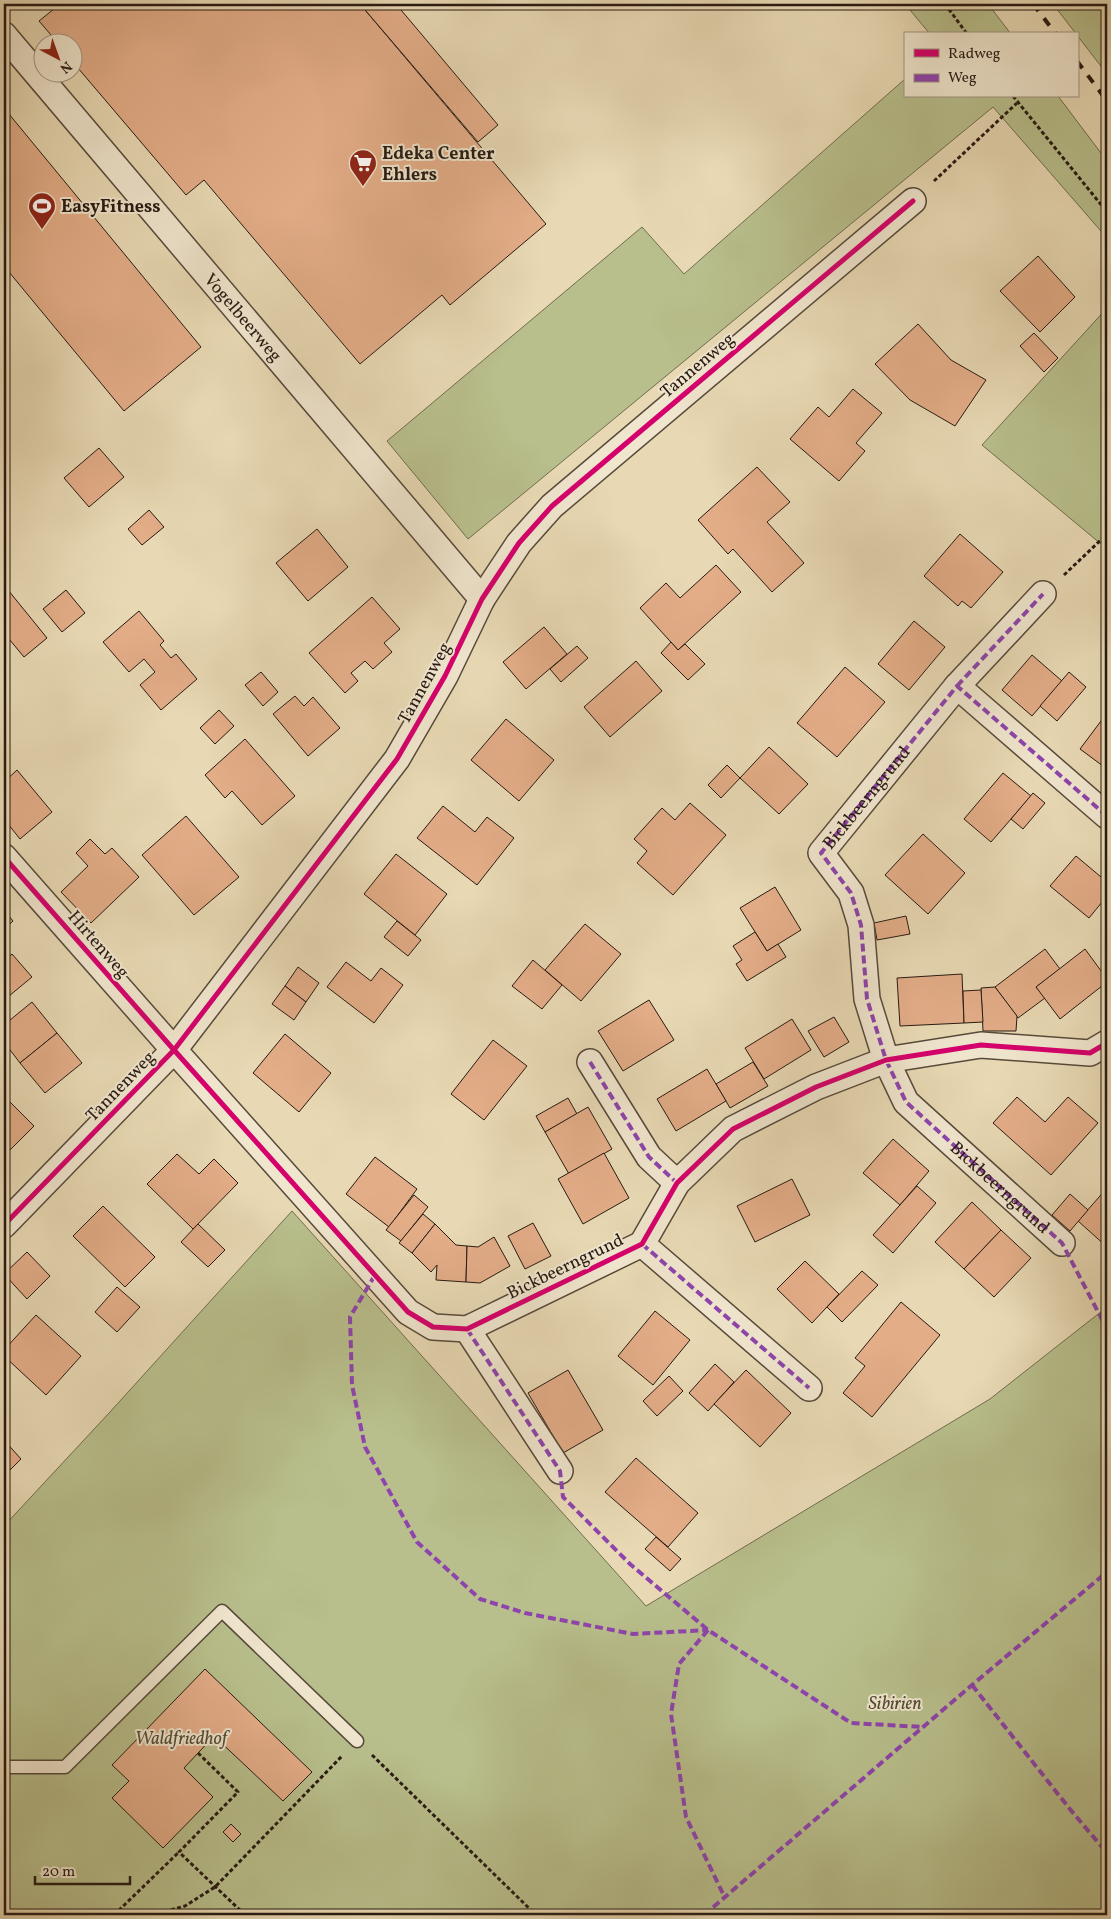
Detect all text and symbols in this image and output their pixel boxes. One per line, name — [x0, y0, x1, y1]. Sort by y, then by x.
north arrow — [32, 32, 82, 82]
legend — [904, 32, 1078, 98]
text: Radweg — [948, 44, 1001, 65]
text: N — [55, 56, 76, 77]
text: Weg — [948, 68, 977, 89]
place label: Edeka Center Ehlers — [382, 142, 495, 188]
supermarket icon: Edeka Center Ehlers — [348, 148, 378, 187]
sports icon: EasyFitness — [27, 191, 57, 230]
place label: EasyFitness — [61, 195, 161, 220]
street label: Vogelbeerweg — [197, 268, 287, 368]
street label: Tannenweg — [655, 328, 740, 405]
street label: Tannenweg — [393, 638, 458, 729]
street label: Bickbeerngrund — [818, 741, 917, 856]
street label: Hirtenweg — [61, 906, 134, 984]
street label: Tannenweg — [81, 1046, 161, 1128]
street label: Bickbeerngrund — [944, 1136, 1055, 1240]
street label: Bickbeerngrund — [503, 1228, 628, 1306]
park label: Sibirien — [869, 1692, 921, 1717]
park label: Waldfriedhof — [135, 1727, 231, 1752]
scale bar — [35, 1854, 130, 1886]
text: 20 m — [42, 1862, 75, 1883]

